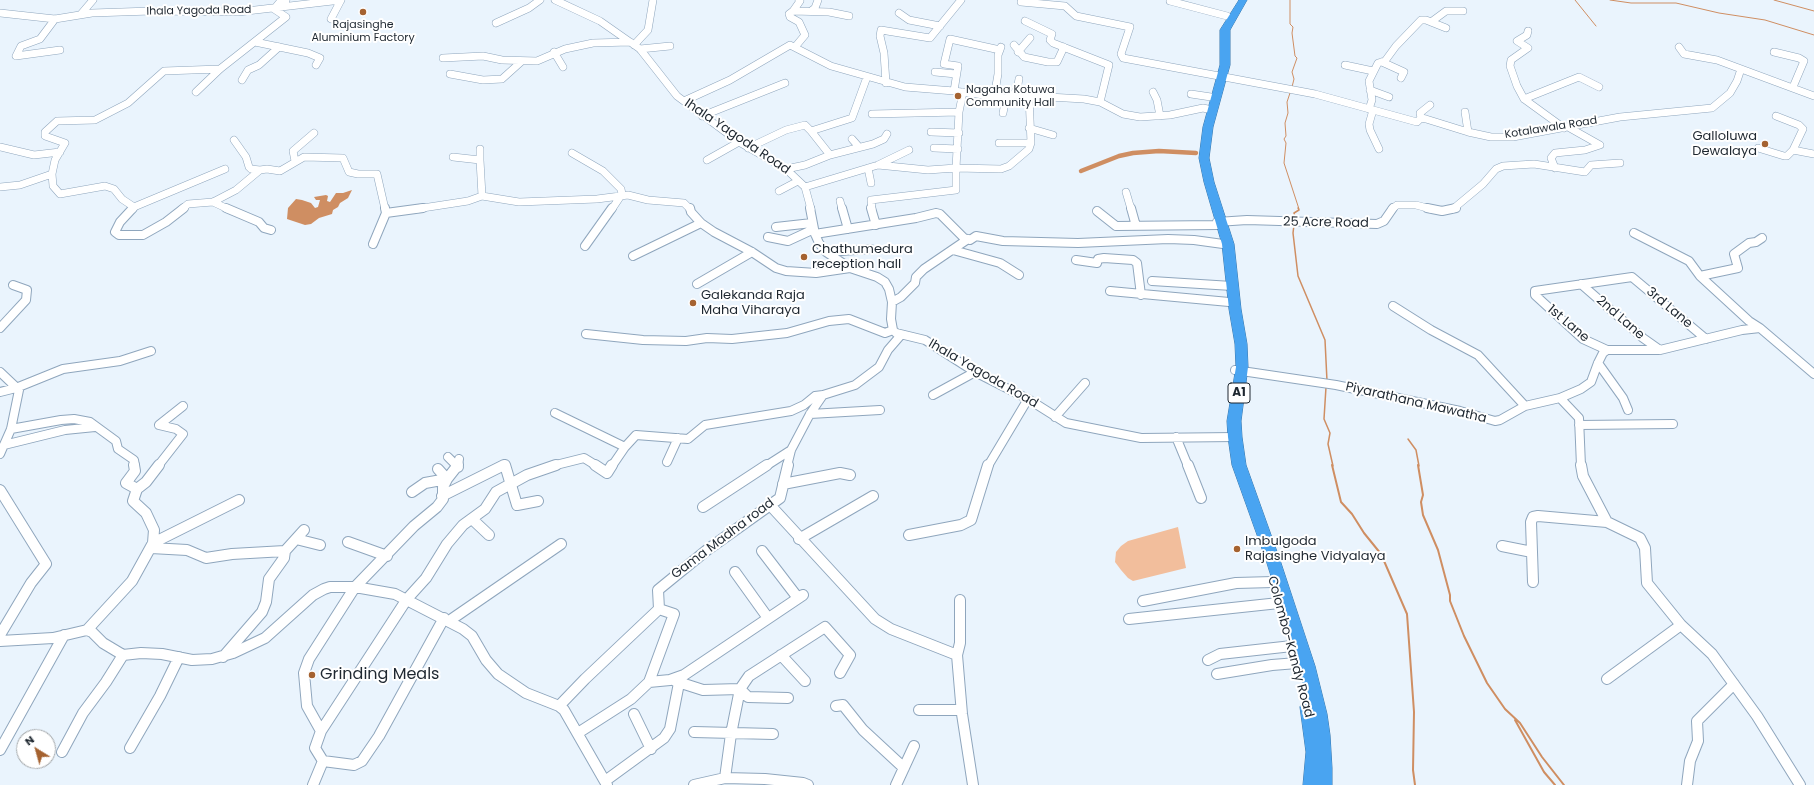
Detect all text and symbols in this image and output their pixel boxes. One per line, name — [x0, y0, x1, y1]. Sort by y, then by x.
street label: Ihala Yagoda Road — [146, 3, 252, 19]
marker: Rajasinghe Aluminium Factory — [358, 7, 368, 17]
place label: Rajasinghe Aluminium Factory — [311, 18, 415, 44]
place label: Nagaha Kotuwa Community Hall — [966, 83, 1055, 109]
marker: Nagaha Kotuwa Community Hall — [953, 91, 963, 101]
street label: Ihala Yagoda Road — [681, 96, 793, 178]
street label: Kotalawala Road — [1504, 114, 1598, 142]
place label: Galloluwa Dewalaya — [1692, 129, 1757, 160]
marker: Galloluwa Dewalaya — [1760, 139, 1770, 149]
street label: 25 Acre Road — [1283, 214, 1369, 232]
place label: Chathumedura reception hall — [812, 242, 913, 273]
marker: Chathumedura reception hall — [799, 252, 809, 262]
street label: 3rd Lane — [1643, 284, 1695, 332]
place label: Galekanda Raja Maha Viharaya — [701, 288, 805, 319]
street label: 2nd Lane — [1593, 293, 1647, 343]
marker: Galekanda Raja Maha Viharaya — [688, 298, 698, 308]
street label: 1st Lane — [1544, 302, 1592, 346]
street label: Ihala Yagoda Road — [925, 336, 1041, 412]
street label: Piyarathana Mawatha — [1344, 379, 1488, 427]
road number: A1 — [1228, 383, 1250, 403]
street label: Gama Madha road — [669, 495, 777, 583]
place label: Imbulgoda Rajasinghe Vidyalaya — [1245, 534, 1386, 565]
marker: Imbulgoda Rajasinghe Vidyalaya — [1232, 544, 1242, 554]
street label: Colombo-Kandy Road — [1264, 575, 1316, 719]
place label: Grinding Meals — [320, 665, 439, 685]
marker: Grinding Meals — [307, 670, 317, 680]
north arrow — [16, 729, 56, 769]
text: N — [21, 731, 38, 749]

